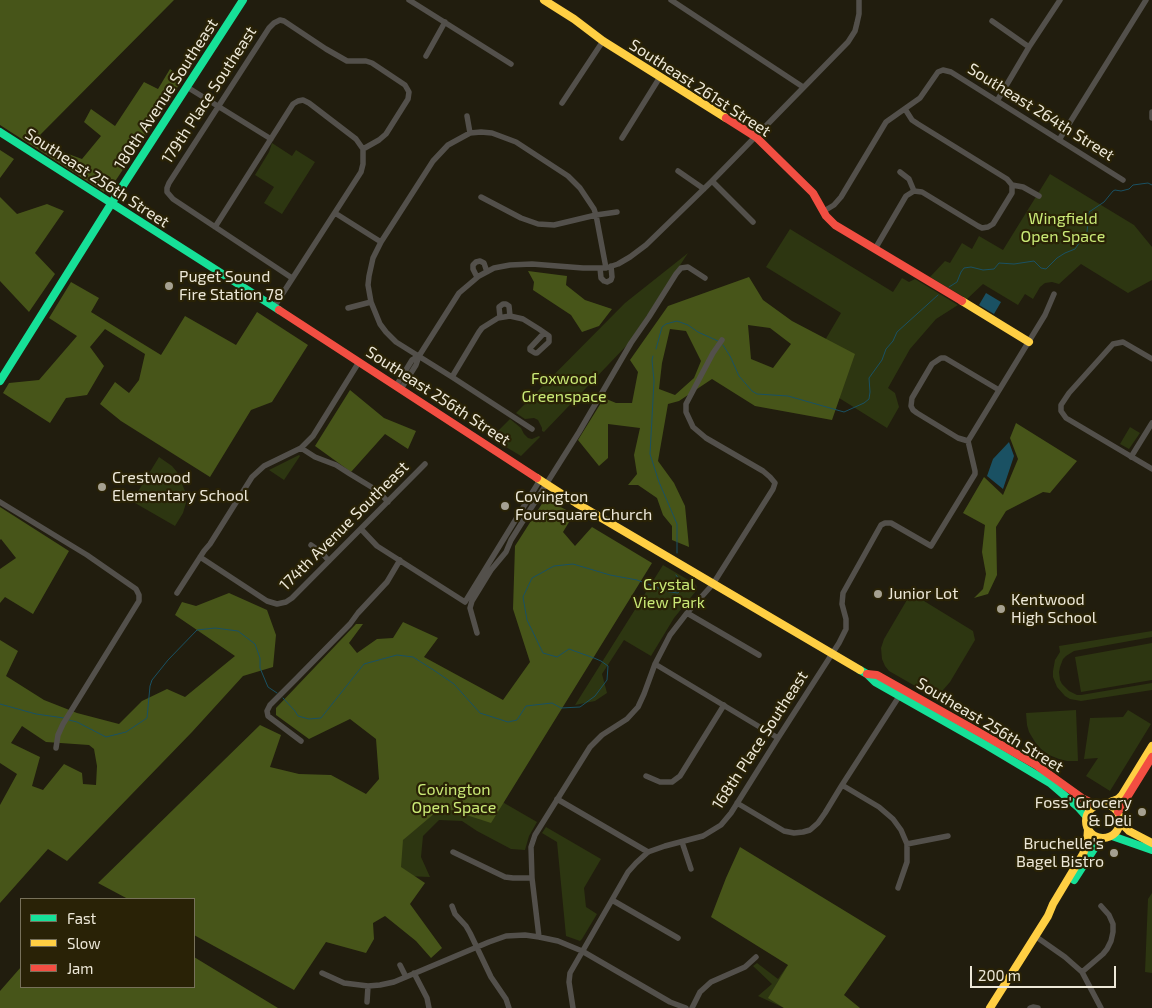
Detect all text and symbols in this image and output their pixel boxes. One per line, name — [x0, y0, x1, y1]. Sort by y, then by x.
street label: 180th Avenue Southeast — [110, 15, 222, 173]
street label: 179th Place Southeast — [157, 23, 261, 167]
street label: Southeast 261st Street — [626, 35, 774, 141]
street label: Southeast 264th Street — [964, 59, 1118, 165]
street label: Southeast 256th Street — [21, 124, 173, 232]
park label: Wingfield Open Space — [1021, 209, 1105, 247]
place label: Puget Sound Fire Station 78 — [179, 267, 284, 305]
marker: Puget Sound Fire Station 78 — [163, 280, 175, 292]
street label: Southeast 256th Street — [362, 342, 514, 450]
park label: Foxwood Greenspace — [521, 369, 607, 407]
street label: 174th Avenue Southeast — [275, 457, 413, 595]
place label: Crestwood Elementary School — [112, 468, 249, 506]
marker: Crestwood Elementary School — [96, 481, 108, 493]
place label: Covington Foursquare Church — [515, 487, 652, 525]
marker: Covington Foursquare Church — [499, 500, 511, 512]
park label: Crystal View Park — [633, 575, 705, 613]
place label: Junior Lot — [888, 584, 958, 604]
marker: Junior Lot — [872, 588, 884, 600]
place label: Kentwood High School — [1011, 590, 1096, 628]
marker: Kentwood High School — [995, 603, 1007, 615]
street label: 168th Place Southeast — [708, 667, 812, 813]
street label: Southeast 256th Street — [913, 674, 1067, 776]
park label: Covington Open Space — [412, 780, 496, 818]
place label: Foss' Grocery & Deli — [1035, 793, 1132, 831]
marker: Foss' Grocery & Deli — [1136, 806, 1148, 818]
place label: Bruchelle's Bagel Bistro — [1016, 834, 1104, 872]
marker: Bruchelle's Bagel Bistro — [1108, 847, 1120, 859]
legend — [20, 898, 195, 988]
text: Fast — [67, 909, 96, 927]
text: Slow — [67, 934, 101, 952]
scale bar — [972, 956, 1118, 988]
text: Jam — [67, 959, 93, 977]
text: 200 m — [978, 966, 1021, 984]

